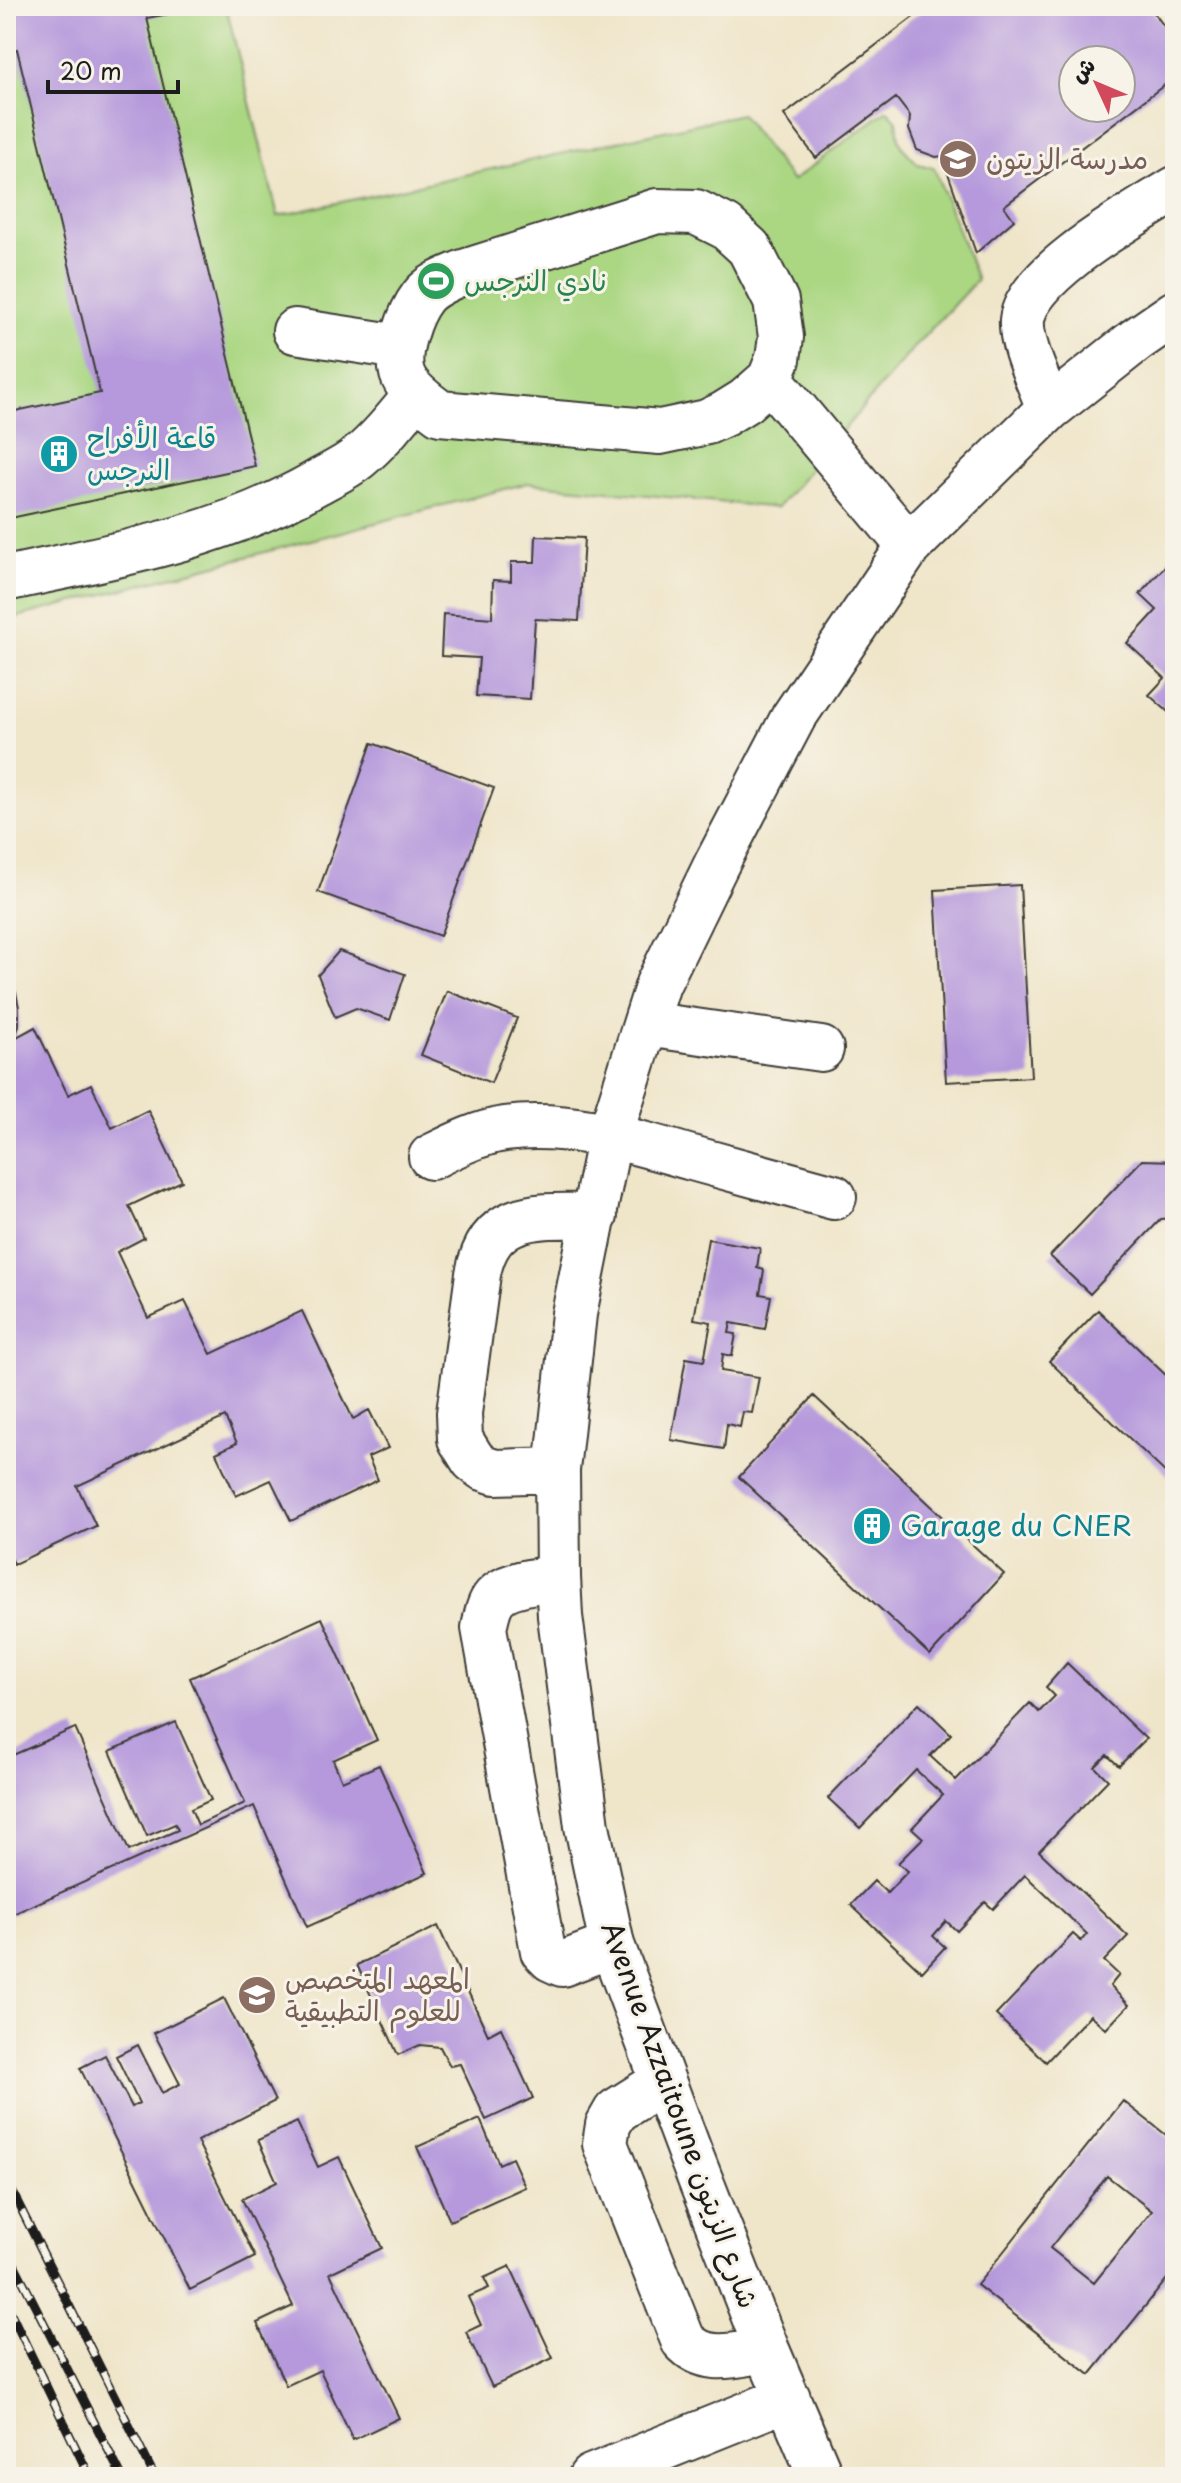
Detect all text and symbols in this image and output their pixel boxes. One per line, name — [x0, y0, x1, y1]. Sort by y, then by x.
scale bar — [48, 44, 178, 94]
north arrow — [1057, 44, 1137, 124]
text: ش — [1061, 49, 1102, 89]
text: 20 m — [60, 52, 122, 88]
place label: مدرسة الزيتون — [986, 136, 1148, 179]
school or university icon: مدرسة الزيتون — [937, 138, 979, 180]
place label: نادي النرجس — [464, 258, 607, 302]
sports icon: نادي النرجس — [415, 260, 457, 302]
place label: قاعة الأفراح النرجس — [87, 415, 216, 490]
building icon: قاعة الأفراح النرجس — [38, 433, 80, 475]
place label: Garage du CNER — [900, 1503, 1132, 1546]
building icon: Garage du CNER — [851, 1505, 893, 1547]
street label: Avenue Azzaitoune شارع الزيتون — [591, 1915, 772, 2314]
place label: المعهد المتخصص للعلوم التطبيقية — [285, 1956, 470, 2033]
school or university icon: المعهد المتخصص للعلوم التطبيقية — [236, 1974, 278, 2016]

